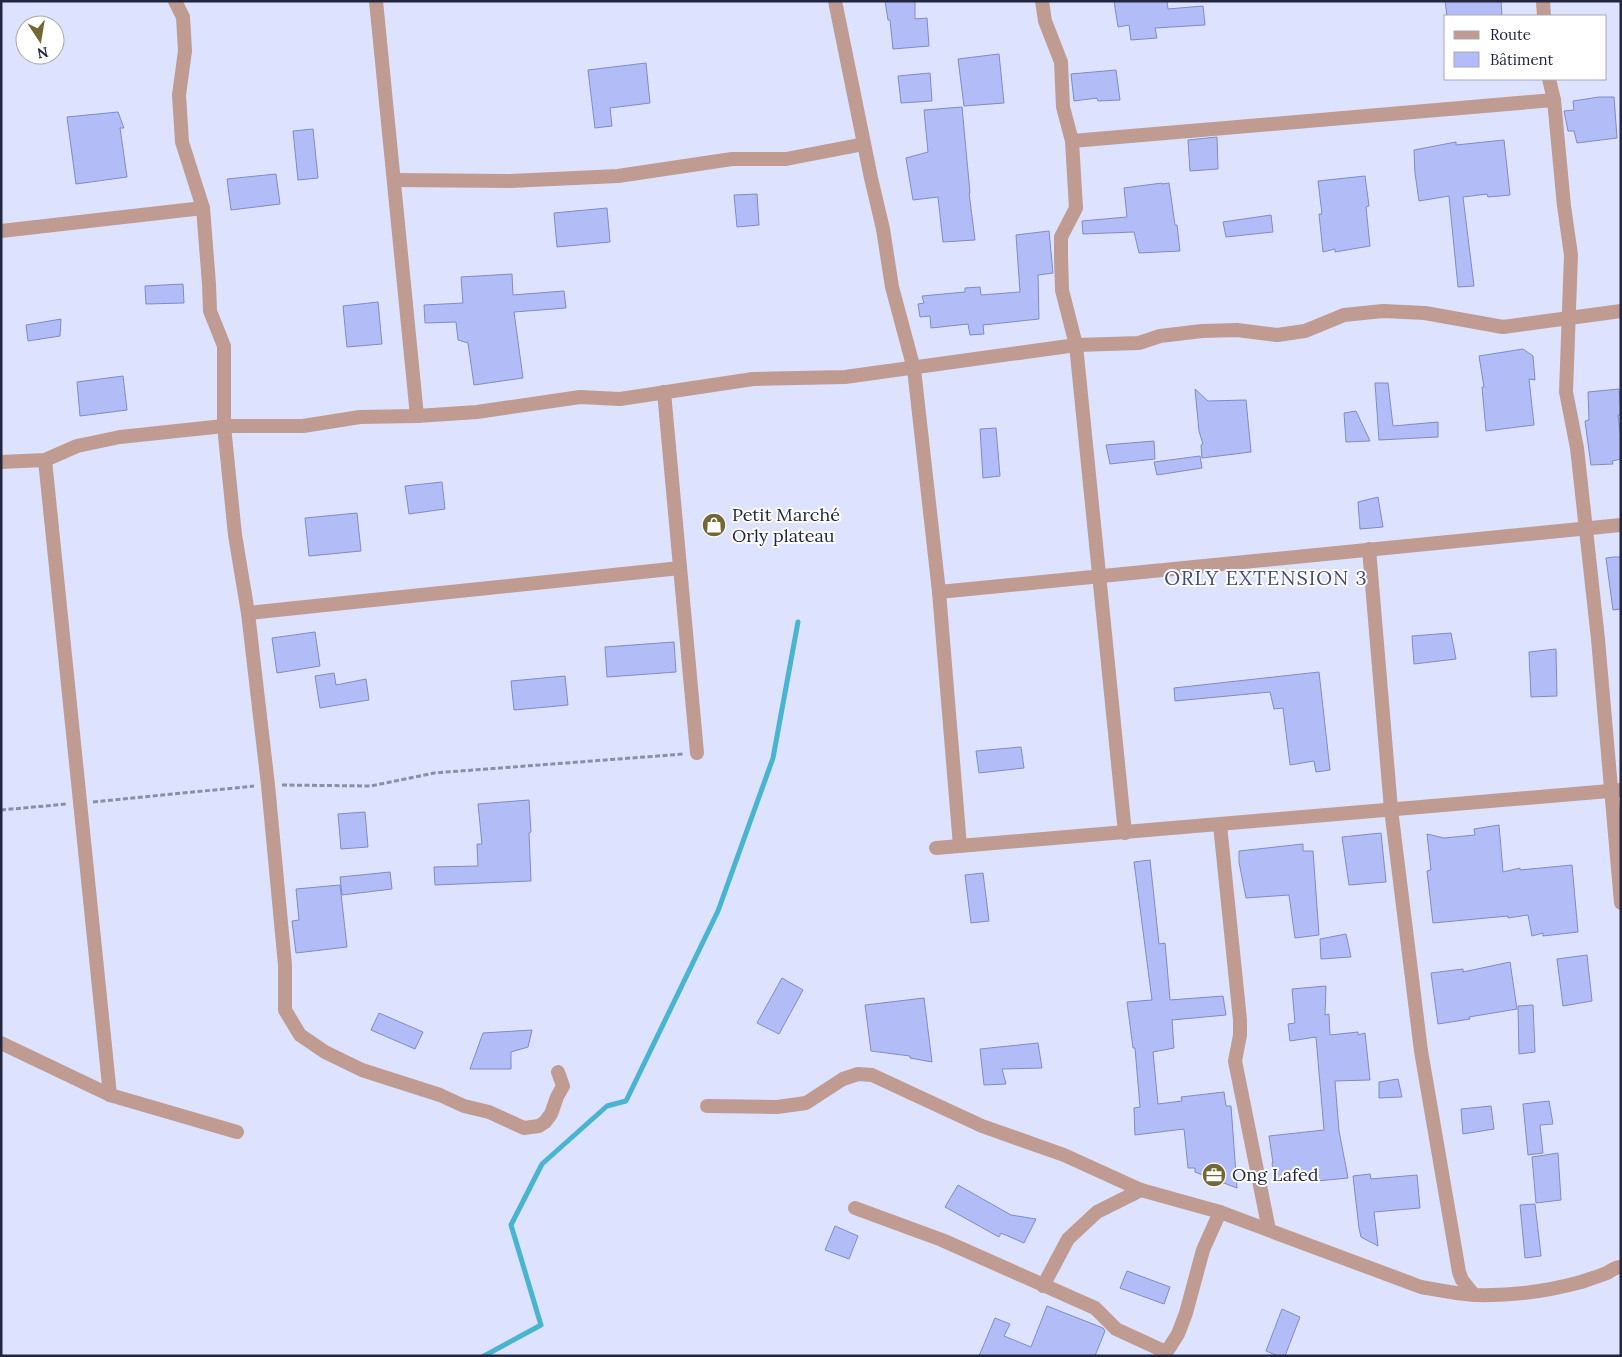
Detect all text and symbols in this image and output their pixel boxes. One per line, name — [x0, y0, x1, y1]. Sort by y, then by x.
north arrow — [15, 15, 65, 65]
legend — [1444, 15, 1607, 80]
text: Route — [1490, 25, 1531, 44]
text: N — [35, 43, 50, 63]
text: Bâtiment — [1490, 50, 1553, 69]
place label: Petit Marché Orly plateau — [732, 503, 840, 547]
shop icon: Petit Marché Orly plateau — [701, 512, 727, 538]
district label: ORLY EXTENSION 3 — [1164, 565, 1368, 590]
office icon: Ong Lafed — [1201, 1162, 1227, 1188]
place label: Ong Lafed — [1232, 1163, 1319, 1186]

